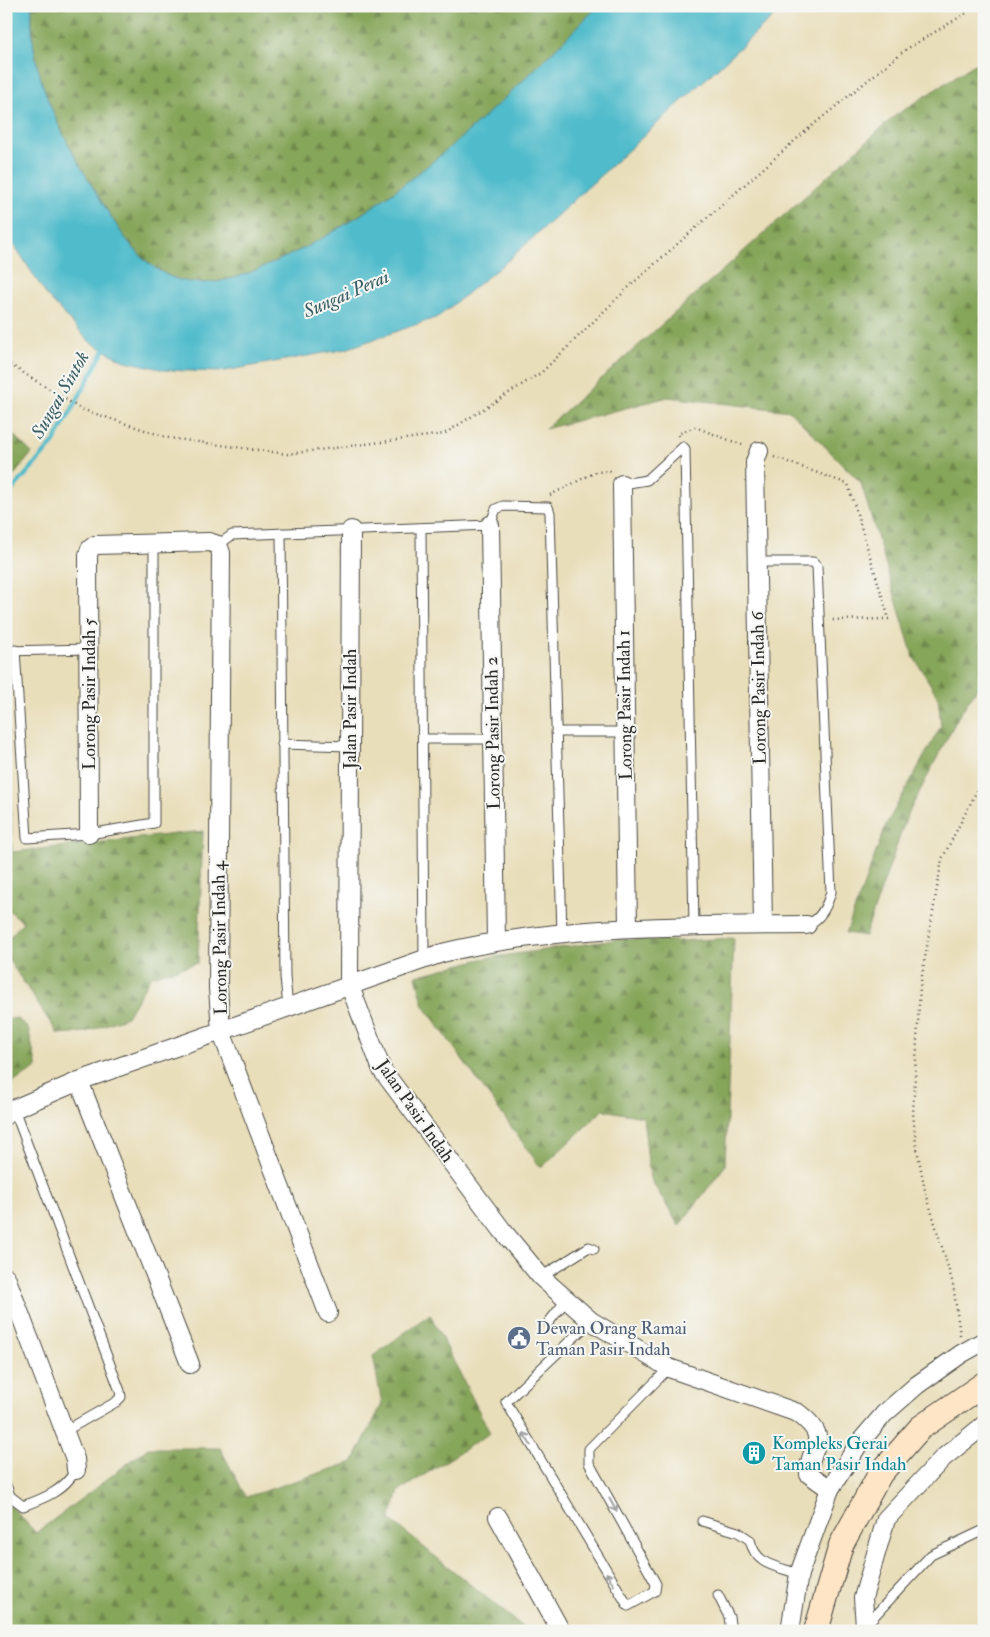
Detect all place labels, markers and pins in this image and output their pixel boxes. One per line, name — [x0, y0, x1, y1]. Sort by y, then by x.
place label: Dewan Orang Ramai Taman Pasir Indah — [536, 1317, 687, 1361]
public building icon: Dewan Orang Ramai Taman Pasir Indah — [506, 1325, 532, 1351]
place label: Kompleks Gerai Taman Pasir Indah — [772, 1432, 907, 1476]
building icon: Kompleks Gerai Taman Pasir Indah — [741, 1440, 767, 1466]

